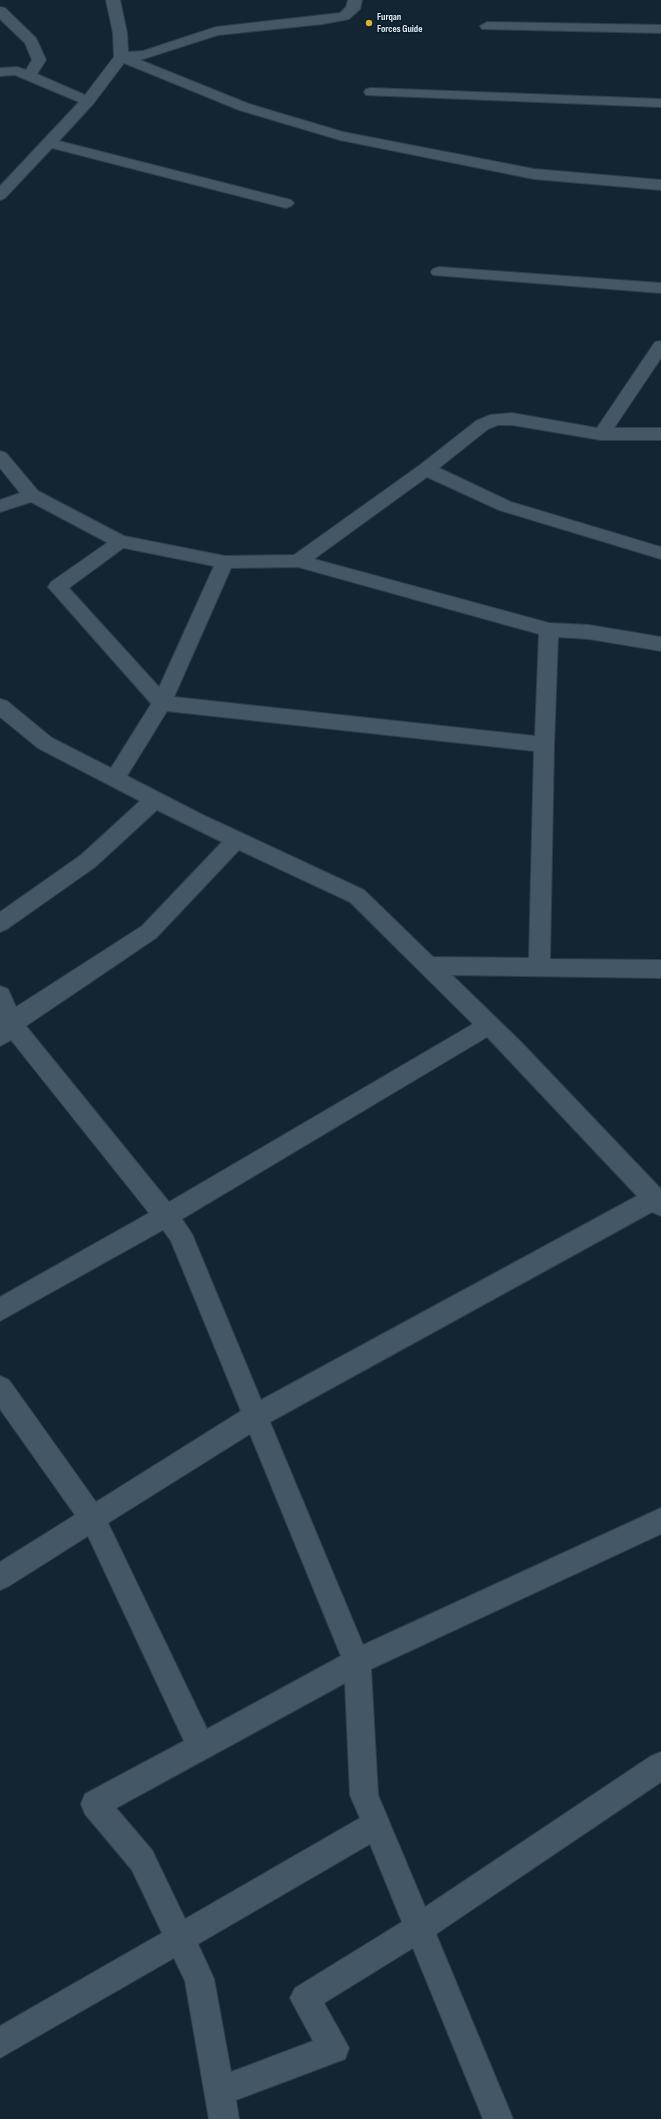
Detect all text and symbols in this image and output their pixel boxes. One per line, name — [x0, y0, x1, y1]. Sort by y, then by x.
place label: Furqan Forces Guide — [377, 11, 422, 34]
marker: Furqan Forces Guide — [364, 18, 374, 28]

